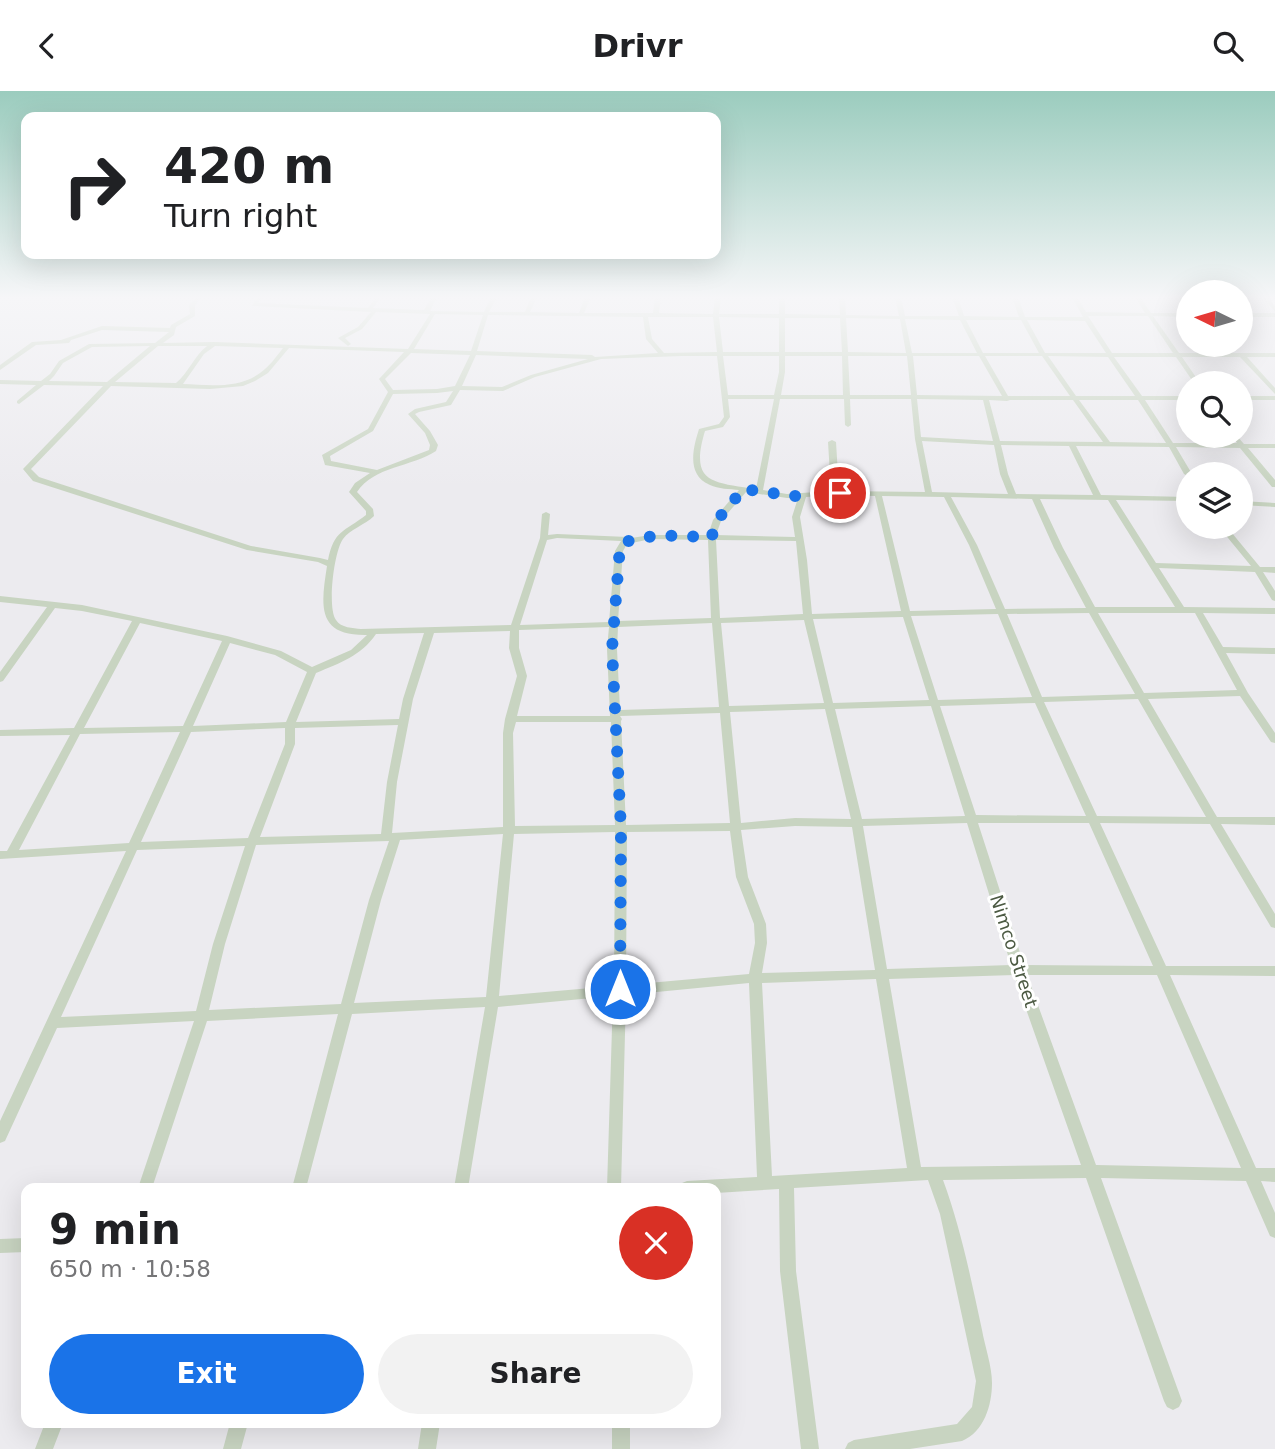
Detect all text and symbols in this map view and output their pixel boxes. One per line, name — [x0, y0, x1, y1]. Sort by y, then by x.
icon: back — [28, 27, 66, 65]
text: Drivr — [593, 27, 682, 65]
icon: search — [1209, 27, 1247, 65]
text: 420 m — [164, 138, 334, 195]
icon: right — [49, 140, 140, 231]
text: Turn right — [164, 197, 317, 235]
north arrow — [1176, 280, 1253, 357]
map controls — [1176, 280, 1253, 539]
button: search — [1176, 371, 1253, 448]
button: layers — [1176, 462, 1253, 539]
pin — [810, 463, 870, 523]
icon: arrive — [821, 474, 859, 512]
street label: Nimco Street — [986, 892, 1042, 1010]
position arrow — [583, 952, 657, 1026]
text: 9 min — [49, 1205, 181, 1254]
button: close — [619, 1206, 693, 1280]
text: 650 m · 10:58 — [49, 1256, 211, 1282]
button: Exit — [49, 1334, 364, 1414]
button: Share — [378, 1334, 693, 1414]

